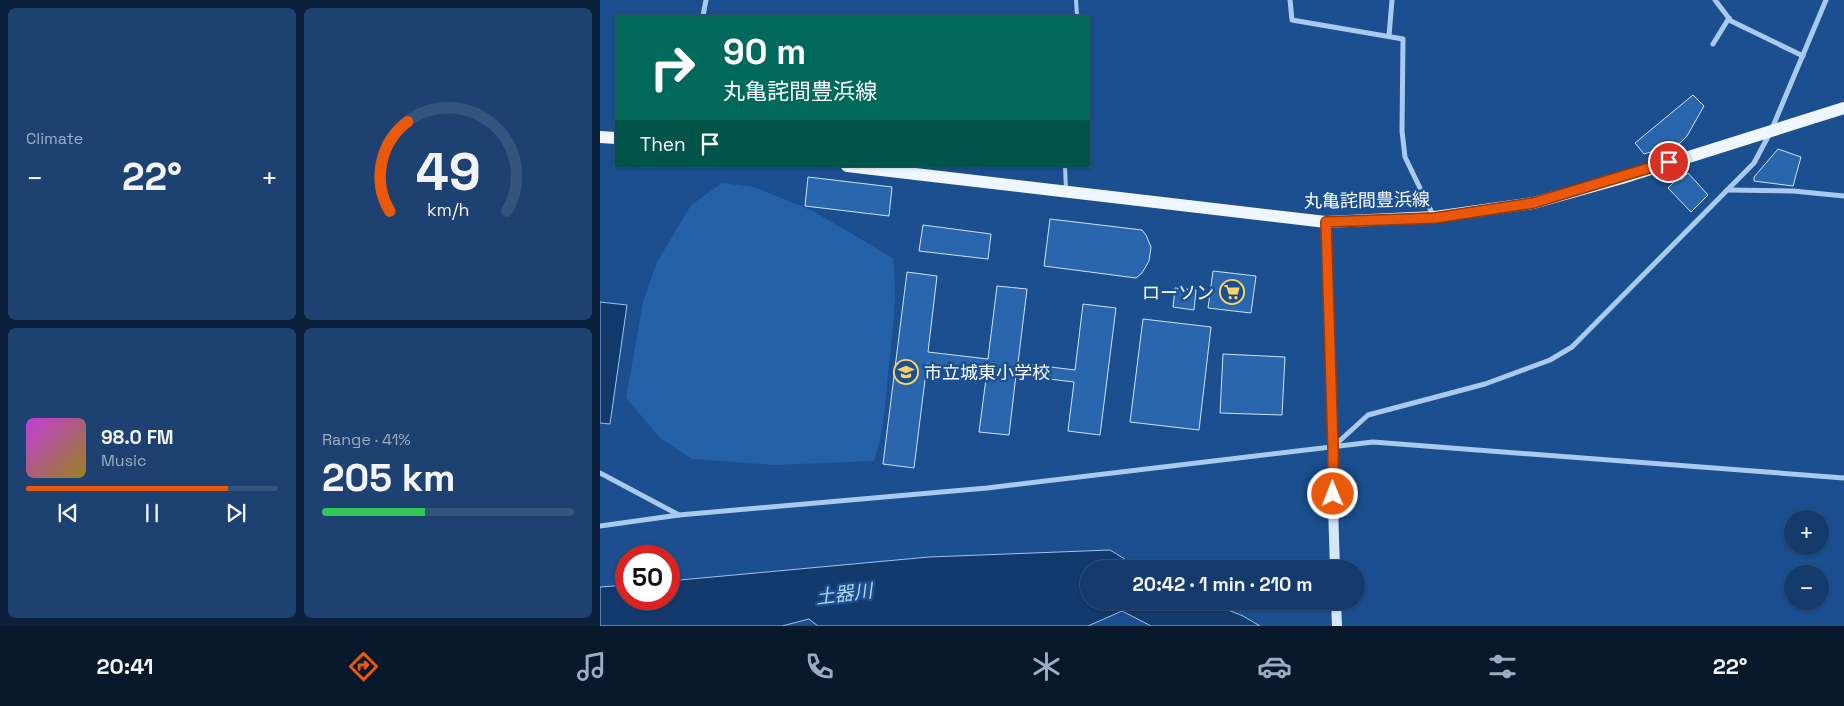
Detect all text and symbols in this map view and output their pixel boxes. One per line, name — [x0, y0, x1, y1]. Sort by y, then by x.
text: 90 m — [723, 30, 806, 74]
icon: right — [640, 35, 705, 100]
text: 丸亀詫間豊浜線 — [723, 77, 877, 105]
text: Climate — [26, 128, 83, 149]
icon: arrive — [696, 130, 724, 158]
text: Then — [640, 132, 686, 157]
text: 49 — [415, 139, 481, 205]
pin — [1648, 141, 1690, 183]
icon: arrive — [1655, 148, 1683, 176]
text: 22° — [122, 153, 182, 201]
text: − — [26, 160, 43, 196]
text: + — [261, 160, 278, 196]
street label: 丸亀詫間豊浜線 — [1304, 187, 1430, 213]
text: km/h — [427, 198, 469, 221]
supermarket icon: ローソン — [1219, 279, 1245, 305]
place label: ローソン — [1142, 281, 1214, 304]
school or university icon: 市立城東小学校 — [893, 359, 919, 385]
place label: 市立城東小学校 — [924, 361, 1050, 384]
text: 98.0 FM — [101, 425, 174, 450]
text: Range · 41% — [322, 429, 411, 450]
text: Music — [101, 450, 147, 471]
text: 205 km — [322, 454, 456, 502]
position arrow — [1306, 467, 1358, 519]
icon: previous — [54, 499, 82, 527]
icon: pause — [138, 499, 166, 527]
icon: next — [222, 499, 250, 527]
map controls — [1784, 510, 1829, 610]
button: + — [1784, 510, 1829, 555]
speed limit sign: 50 — [615, 545, 680, 610]
button: − — [1784, 565, 1829, 610]
text: 20:42 · 1 min · 210 m — [1133, 572, 1312, 597]
water label: 土器川 — [814, 578, 876, 610]
icon: directions — [346, 649, 381, 684]
icon: music — [574, 649, 609, 684]
icon: phone — [802, 649, 837, 684]
icon: climate — [1029, 649, 1064, 684]
icon: car — [1257, 649, 1292, 684]
icon: filters — [1485, 649, 1520, 684]
text: 20:41 — [96, 652, 153, 680]
text: 22° — [1713, 652, 1748, 680]

